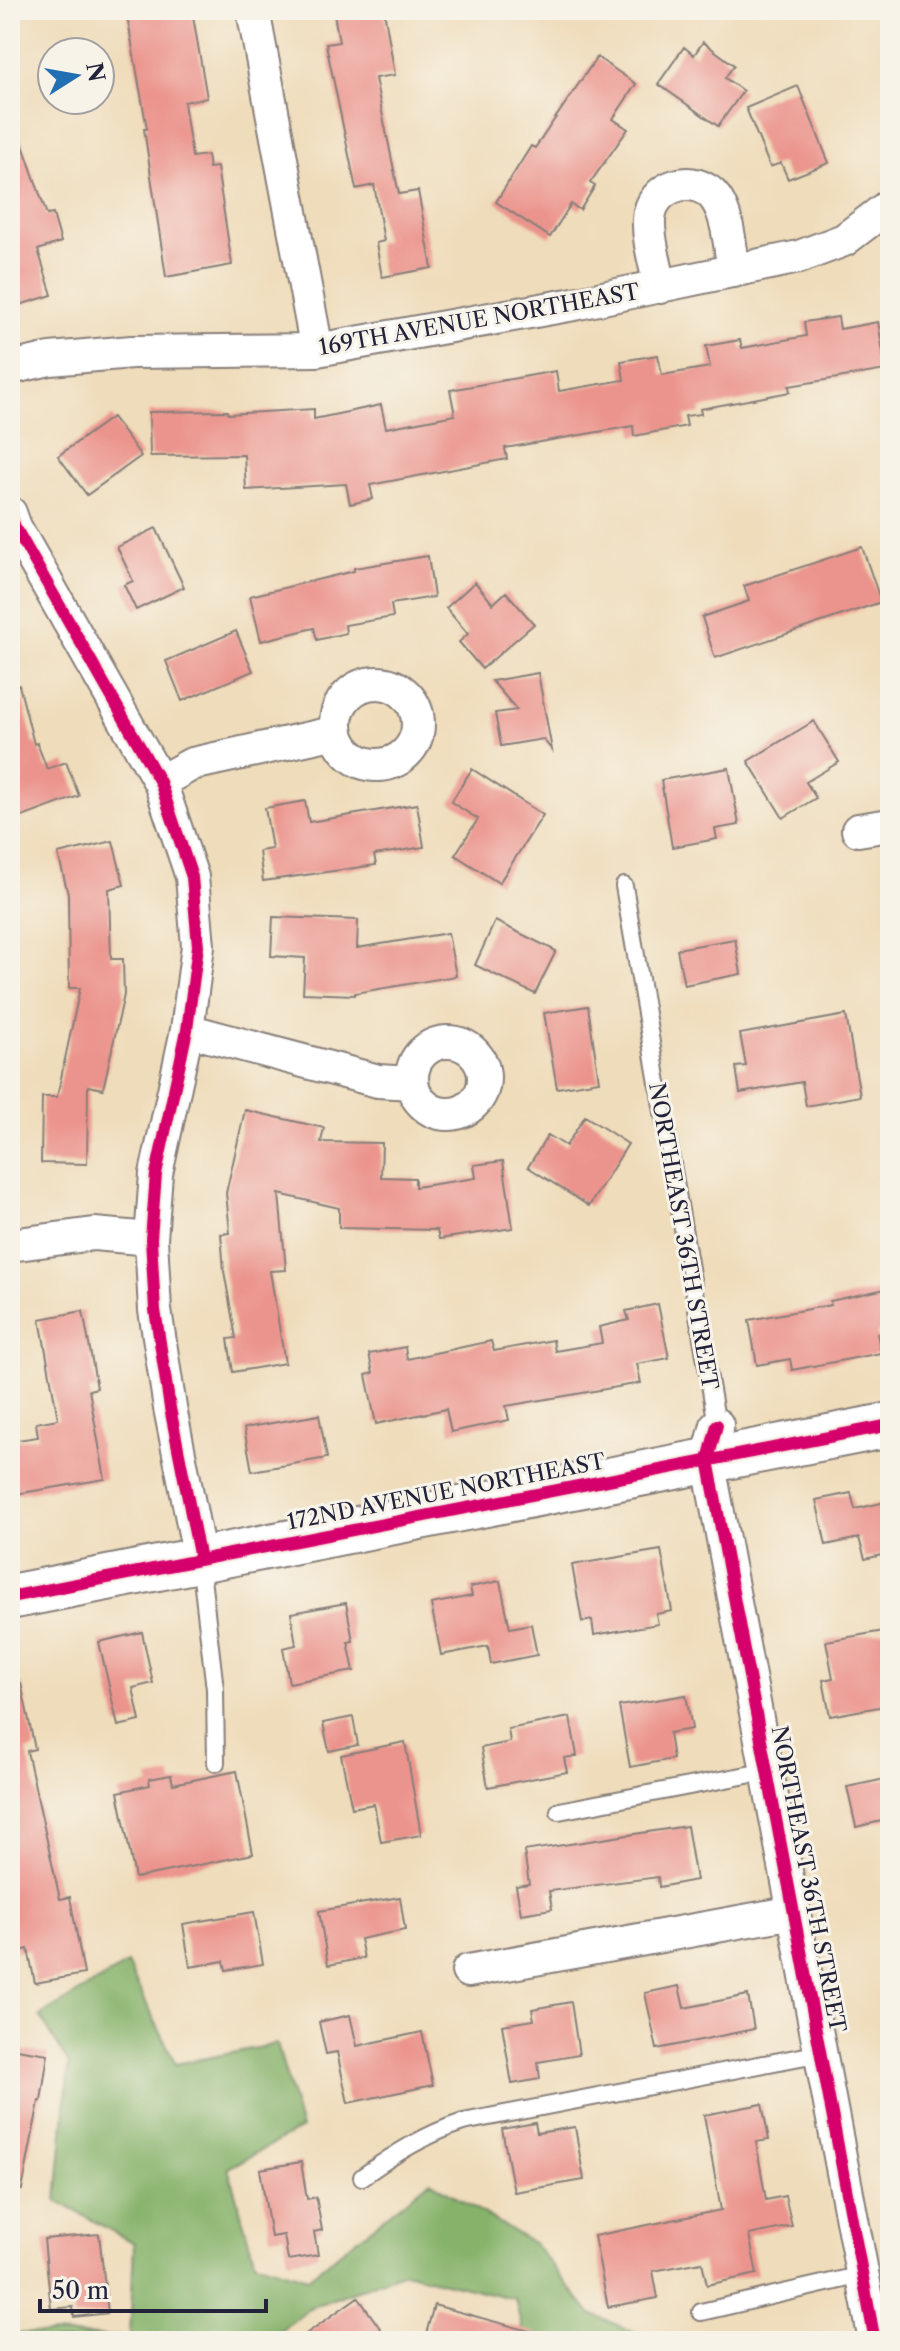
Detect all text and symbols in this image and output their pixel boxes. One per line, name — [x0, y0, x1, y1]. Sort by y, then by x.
north arrow — [36, 36, 116, 116]
text: N — [80, 60, 110, 84]
street label: 169TH AVENUE NORTHEAST — [317, 278, 642, 361]
street label: NORTHEAST 36TH STREET — [643, 1080, 724, 1392]
street label: 172ND AVENUE NORTHEAST — [285, 1447, 608, 1536]
street label: NORTHEAST 36TH STREET — [766, 1724, 852, 2035]
scale bar — [40, 2263, 266, 2313]
text: 50 m — [52, 2276, 109, 2305]

